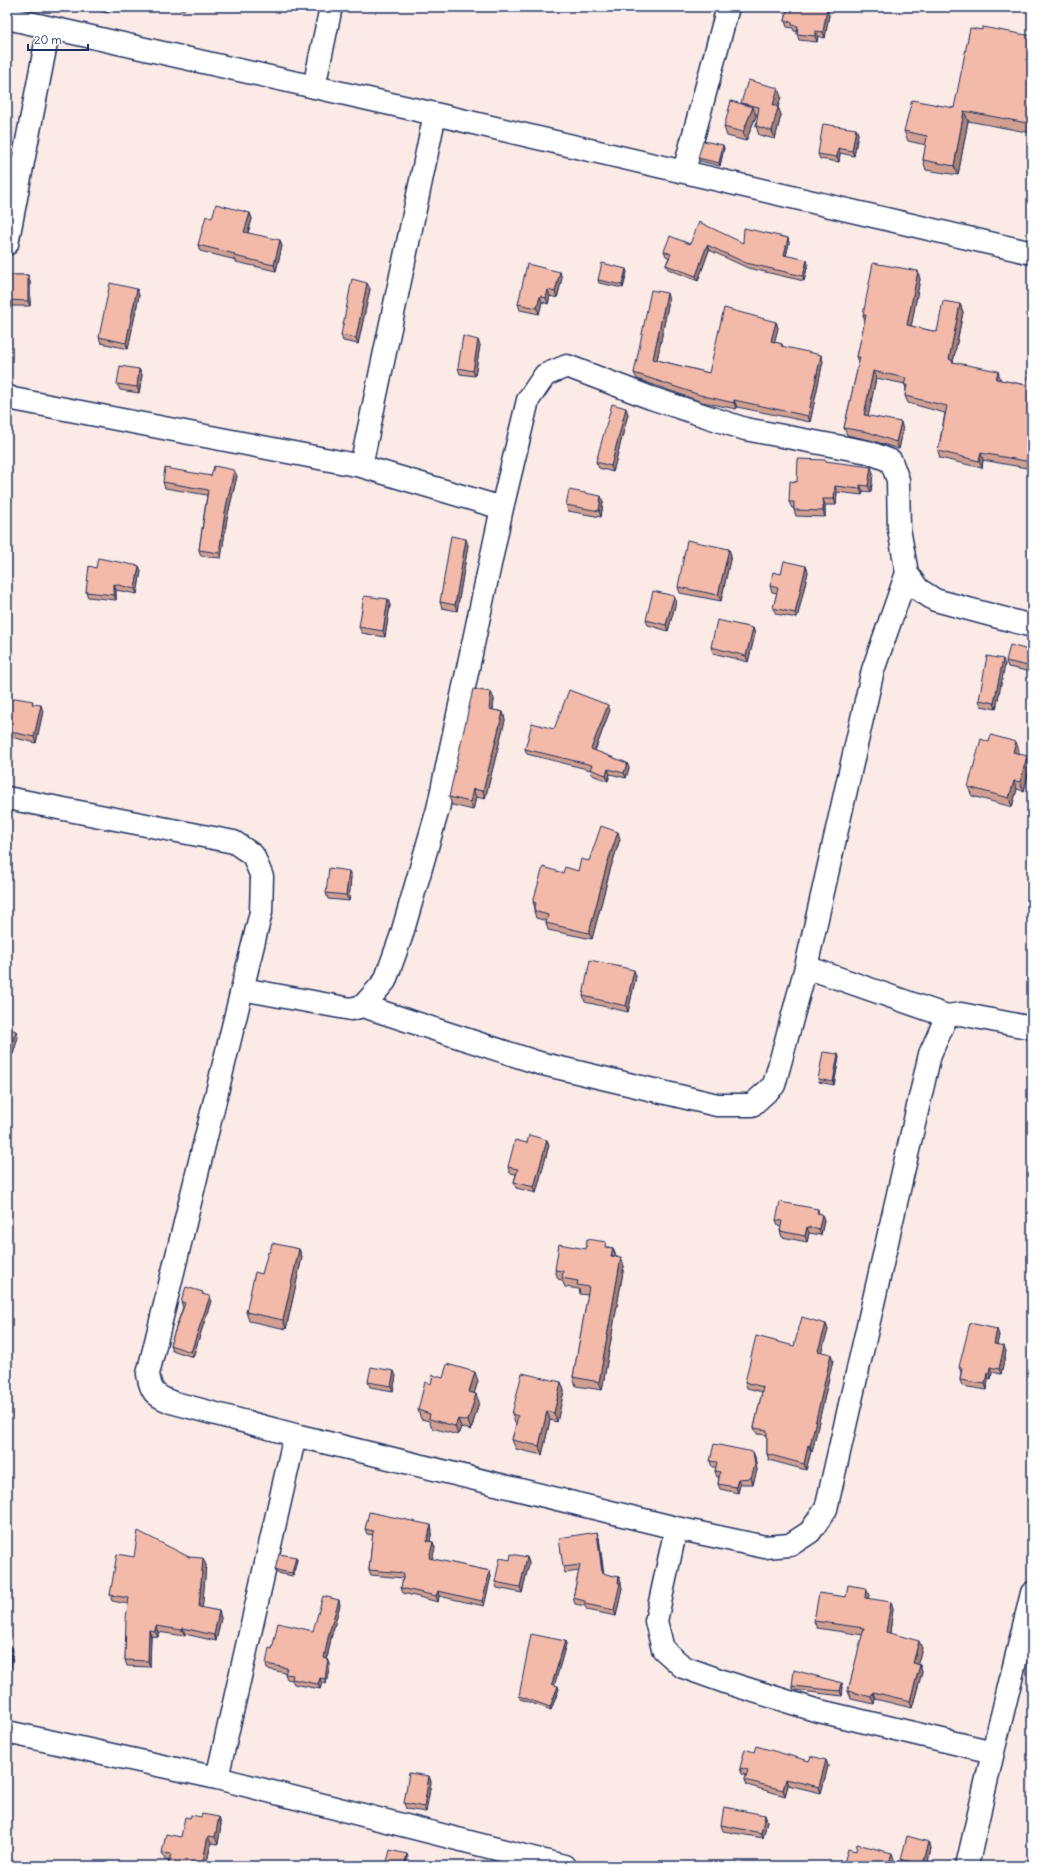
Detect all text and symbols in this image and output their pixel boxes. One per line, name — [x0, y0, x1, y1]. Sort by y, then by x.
scale bar — [28, 26, 88, 52]
text: 20 m — [34, 32, 62, 47]

